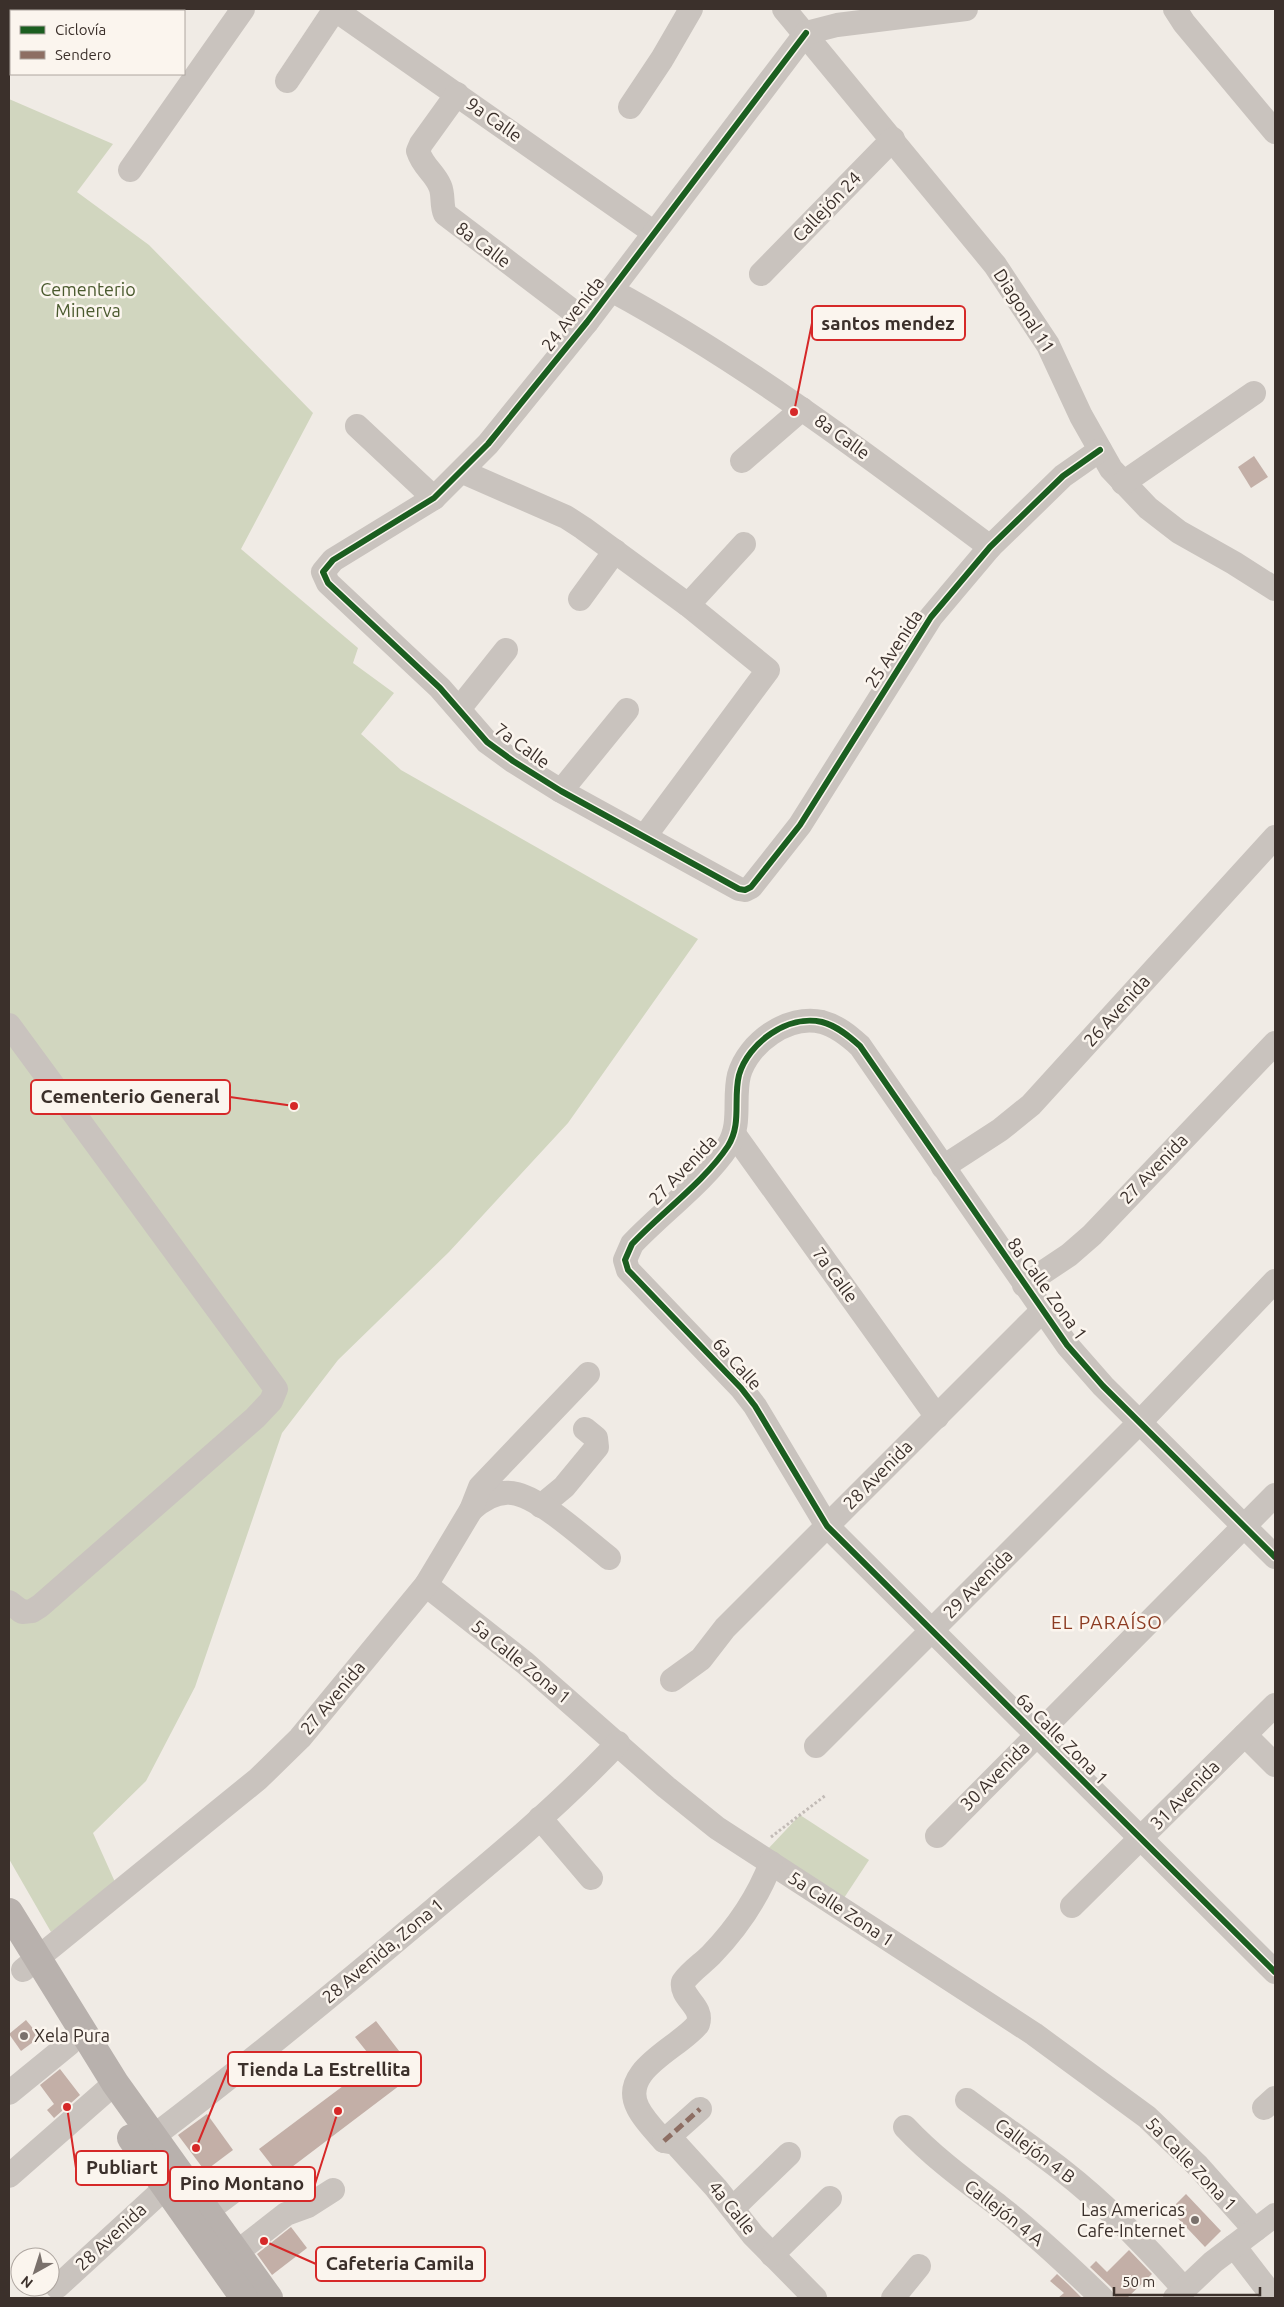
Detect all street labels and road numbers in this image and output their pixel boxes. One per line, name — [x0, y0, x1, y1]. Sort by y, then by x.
street label: 9a Calle — [463, 93, 526, 145]
street label: Callejón 24 — [788, 167, 864, 245]
street label: 8a Calle — [452, 217, 515, 271]
street label: Diagonal 11 — [990, 265, 1059, 356]
street label: 24 Avenida — [537, 272, 607, 355]
street label: 8a Calle — [811, 410, 874, 463]
street label: 25 Avenida — [861, 606, 926, 691]
street label: 7a Calle — [491, 719, 554, 772]
street label: 26 Avenida — [1079, 971, 1153, 1050]
street label: 27 Avenida — [1115, 1129, 1191, 1207]
street label: 27 Avenida — [644, 1130, 720, 1208]
street label: 8a Calle Zona 1 — [1004, 1233, 1092, 1344]
street label: 7a Calle — [809, 1243, 862, 1306]
street label: 6a Calle — [709, 1333, 766, 1394]
street label: 28 Avenida — [839, 1436, 916, 1513]
street label: 29 Avenida — [939, 1545, 1016, 1622]
street label: 5a Calle Zona 1 — [468, 1615, 575, 1707]
street label: 27 Avenida — [296, 1657, 369, 1738]
street label: 6a Calle Zona 1 — [1013, 1688, 1113, 1788]
street label: 30 Avenida — [956, 1737, 1033, 1814]
street label: 31 Avenida — [1146, 1756, 1223, 1833]
street label: 5a Calle Zona 1 — [785, 1867, 898, 1950]
street label: 28 Avenida, Zona 1 — [318, 1894, 447, 2007]
street label: 5a Calle Zona 1 — [1142, 2113, 1241, 2214]
street label: Callejón 4 B — [992, 2114, 1079, 2187]
street label: Callejón 4 A — [961, 2175, 1048, 2250]
street label: 4a Calle — [705, 2177, 760, 2238]
street label: 28 Avenida — [71, 2199, 150, 2274]

